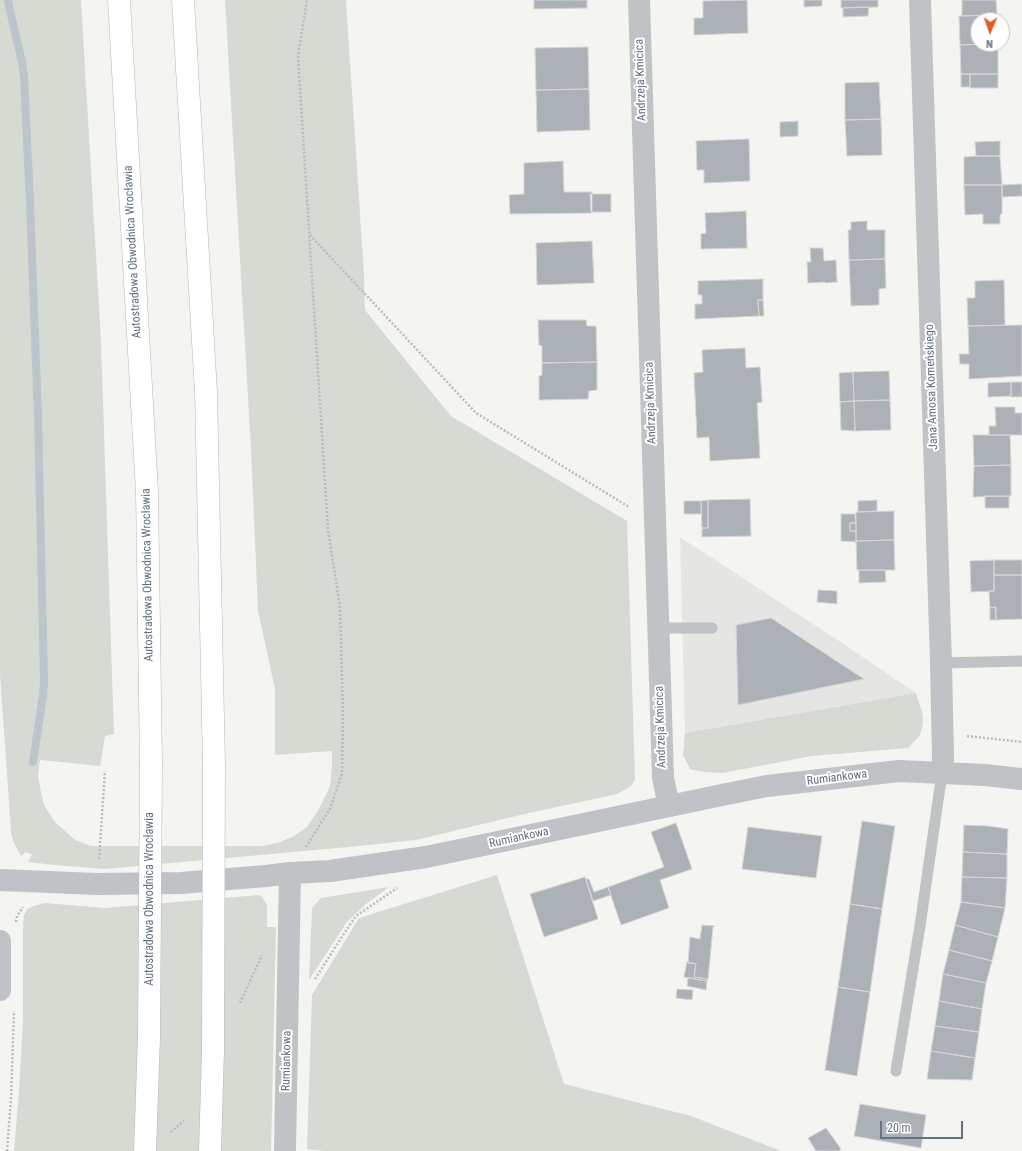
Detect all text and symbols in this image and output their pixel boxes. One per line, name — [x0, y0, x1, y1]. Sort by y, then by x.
north arrow — [970, 12, 1010, 52]
text: N — [986, 37, 993, 50]
street label: Andrzeja Kmicica — [632, 39, 650, 121]
street label: Autostradowa Obwodnica Wrocławia — [121, 165, 145, 339]
street label: Jana Amosa Komeńskiego — [923, 324, 941, 450]
street label: Andrzeja Kmicica — [642, 362, 660, 444]
street label: Autostradowa Obwodnica Wrocławia — [139, 488, 157, 662]
street label: Andrzeja Kmicica — [652, 686, 670, 768]
street label: Rumiankowa — [806, 767, 868, 789]
street label: Autostradowa Obwodnica Wrocławia — [143, 812, 157, 986]
street label: Rumiankowa — [488, 825, 550, 851]
street label: Rumiankowa — [279, 1031, 295, 1091]
scale bar — [882, 1113, 965, 1139]
text: 20 m — [887, 1121, 911, 1135]

